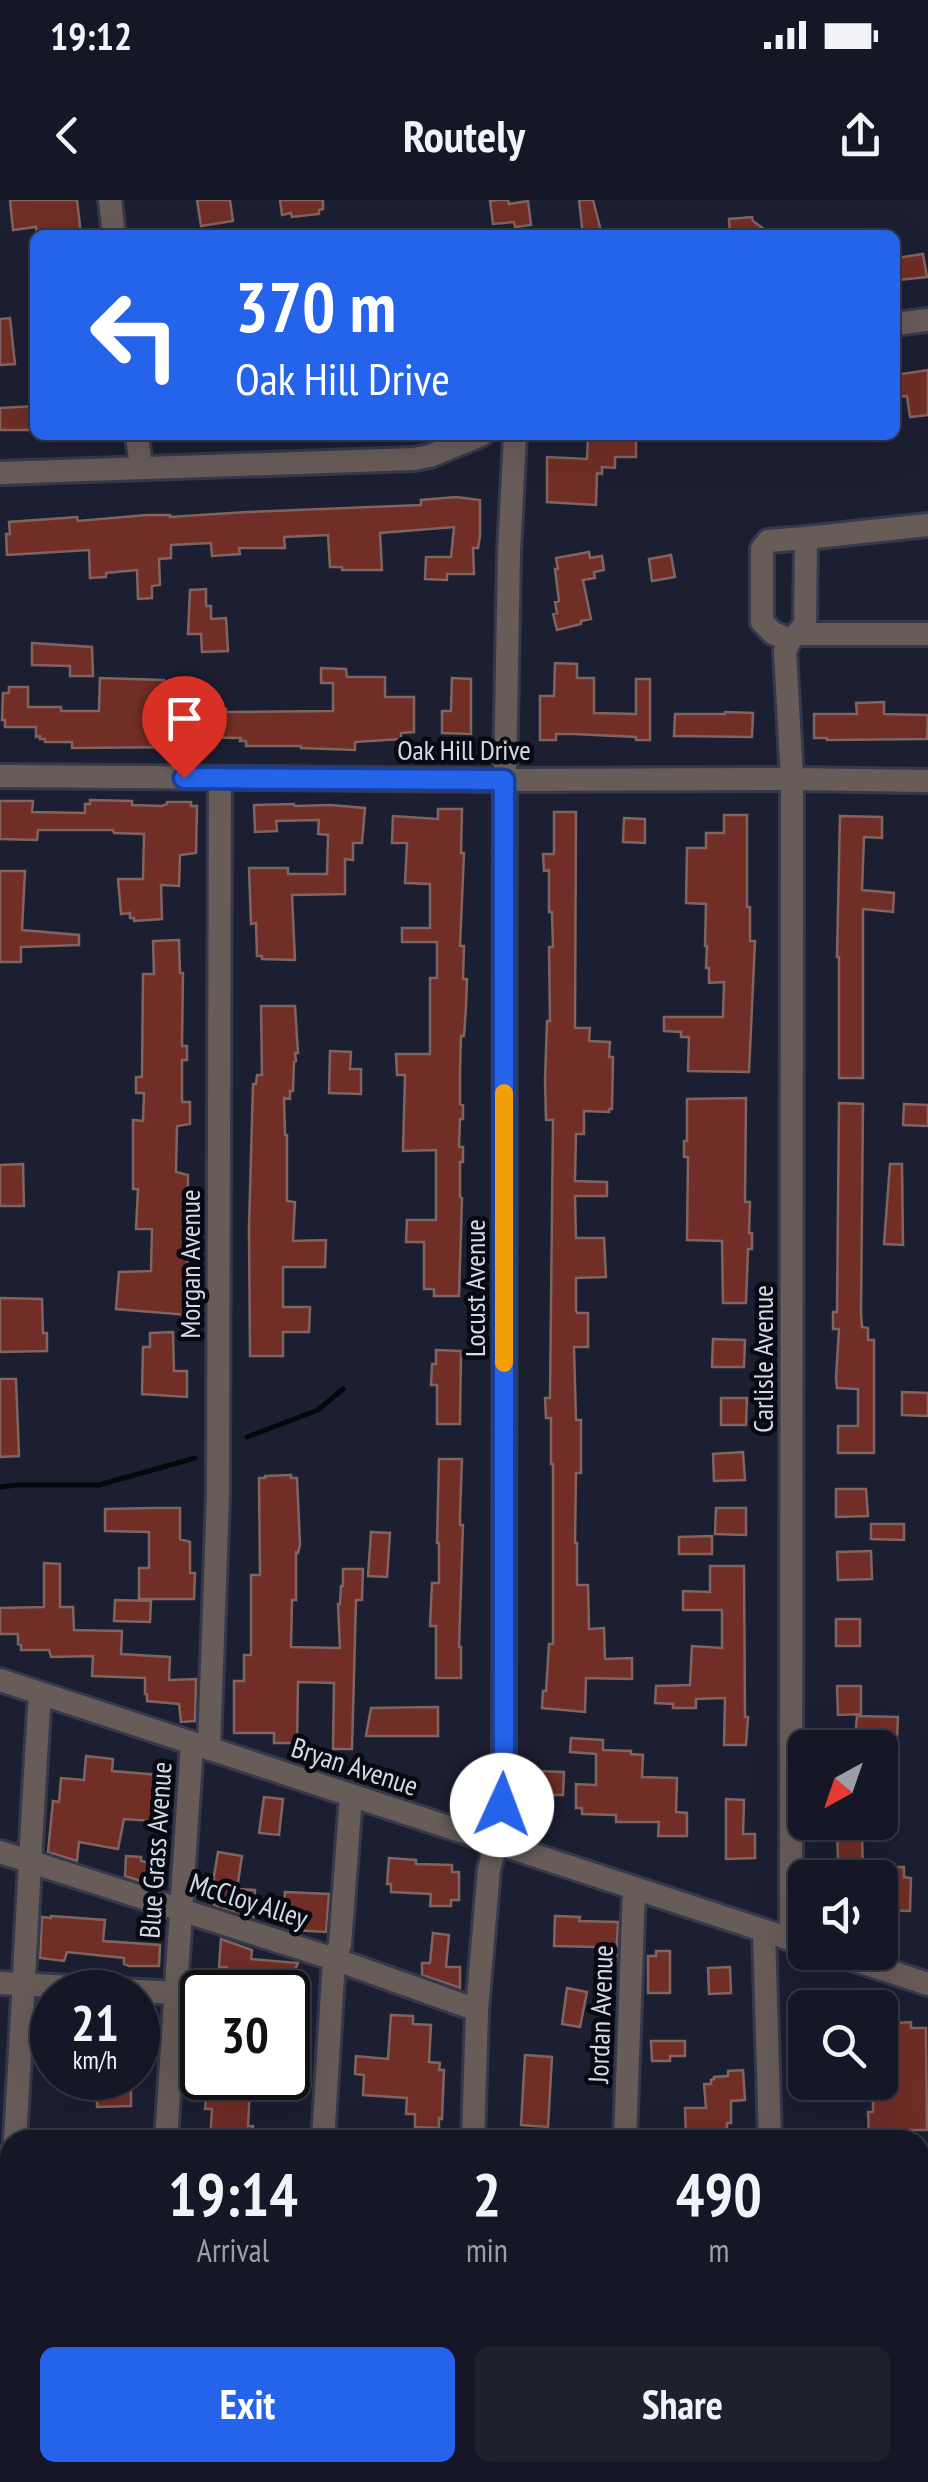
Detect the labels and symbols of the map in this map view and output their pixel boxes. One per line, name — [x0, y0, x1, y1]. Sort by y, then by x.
pin — [142, 676, 227, 779]
street label: Oak Hill Drive — [397, 731, 531, 768]
street label: Morgan Avenue — [171, 1189, 208, 1339]
street label: Locust Avenue — [456, 1219, 493, 1357]
street label: Carlisle Avenue — [744, 1285, 781, 1433]
street label: Bryan Avenue — [287, 1728, 423, 1804]
north arrow — [788, 1730, 898, 1840]
position arrow — [450, 1753, 554, 1857]
street label: Blue Grass Avenue — [130, 1760, 180, 1940]
street label: McCloy Alley — [185, 1864, 313, 1937]
street label: Jordan Avenue — [579, 1944, 621, 2085]
speed limit sign: 30 — [180, 1970, 310, 2100]

